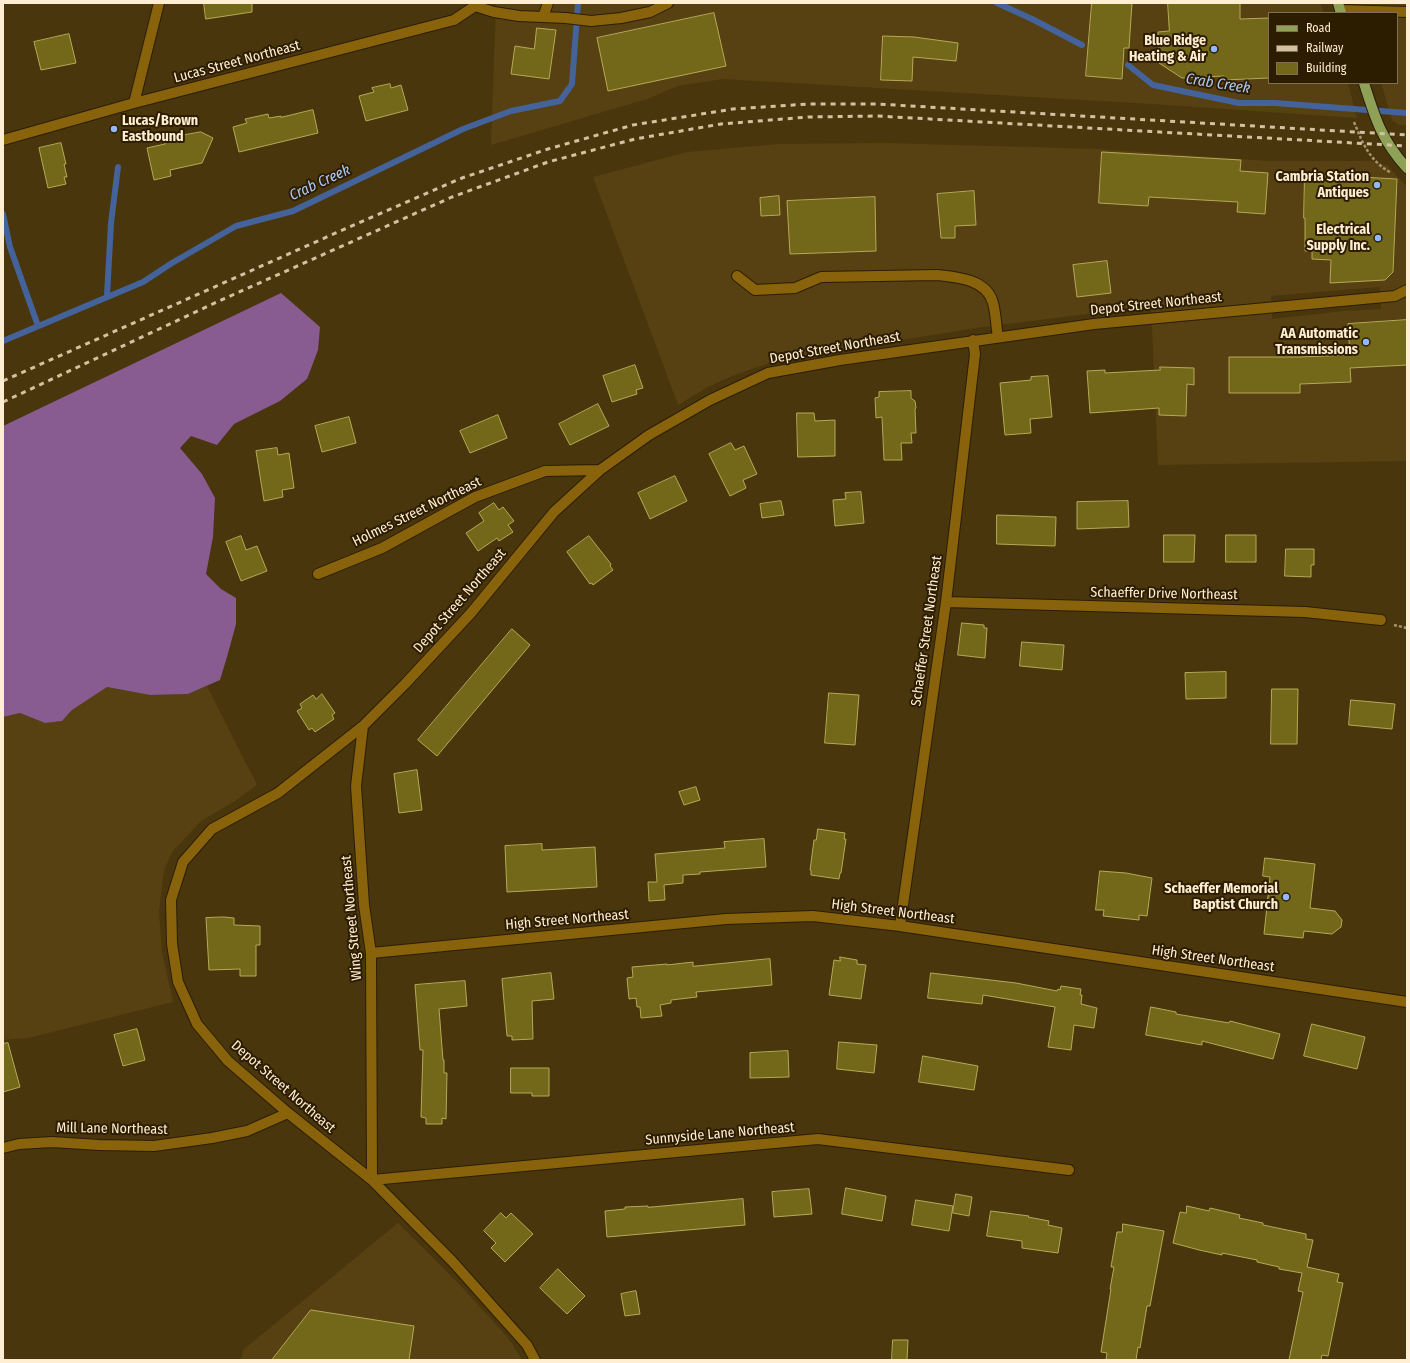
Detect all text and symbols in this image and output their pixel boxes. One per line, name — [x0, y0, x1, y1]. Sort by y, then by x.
legend — [1268, 12, 1398, 84]
text: Road — [1306, 21, 1331, 35]
place label: Blue Ridge Heating & Air — [1129, 33, 1206, 66]
street label: Lucas Street Northeast — [172, 37, 302, 87]
text: Railway — [1306, 41, 1343, 55]
marker: Blue Ridge Heating & Air — [1209, 44, 1219, 54]
text: Building — [1306, 61, 1346, 75]
water label: Crab Creek — [1185, 70, 1251, 98]
place label: Lucas/Brown Eastbound — [122, 113, 198, 146]
marker: Lucas/Brown Eastbound — [109, 124, 119, 134]
water label: Crab Creek — [287, 161, 353, 205]
place label: Cambria Station Antiques — [1276, 169, 1369, 202]
marker: Cambria Station Antiques — [1372, 180, 1382, 190]
place label: Electrical Supply Inc. — [1306, 222, 1370, 254]
marker: Electrical Supply Inc. — [1373, 233, 1383, 243]
street label: Depot Street Northeast — [1089, 289, 1223, 319]
place label: AA Automatic Transmissions — [1275, 326, 1358, 358]
street label: Depot Street Northeast — [768, 328, 902, 368]
marker: AA Automatic Transmissions — [1361, 337, 1371, 347]
street label: Holmes Street Northeast — [350, 474, 484, 550]
street label: Depot Street Northeast — [410, 546, 510, 656]
street label: Schaeffer Street Northeast — [908, 555, 946, 707]
street label: Schaeffer Drive Northeast — [1090, 584, 1238, 604]
street label: Wing Street Northeast — [338, 855, 366, 981]
place label: Schaeffer Memorial Baptist Church — [1164, 881, 1278, 914]
marker: Schaeffer Memorial Baptist Church — [1281, 892, 1291, 902]
street label: High Street Northeast — [831, 896, 955, 928]
street label: High Street Northeast — [505, 906, 629, 934]
street label: High Street Northeast — [1151, 942, 1275, 976]
street label: Depot Street Northeast — [228, 1037, 338, 1137]
street label: Sunnyside Lane Northeast — [645, 1119, 795, 1149]
street label: Mill Lane Northeast — [56, 1120, 168, 1138]

